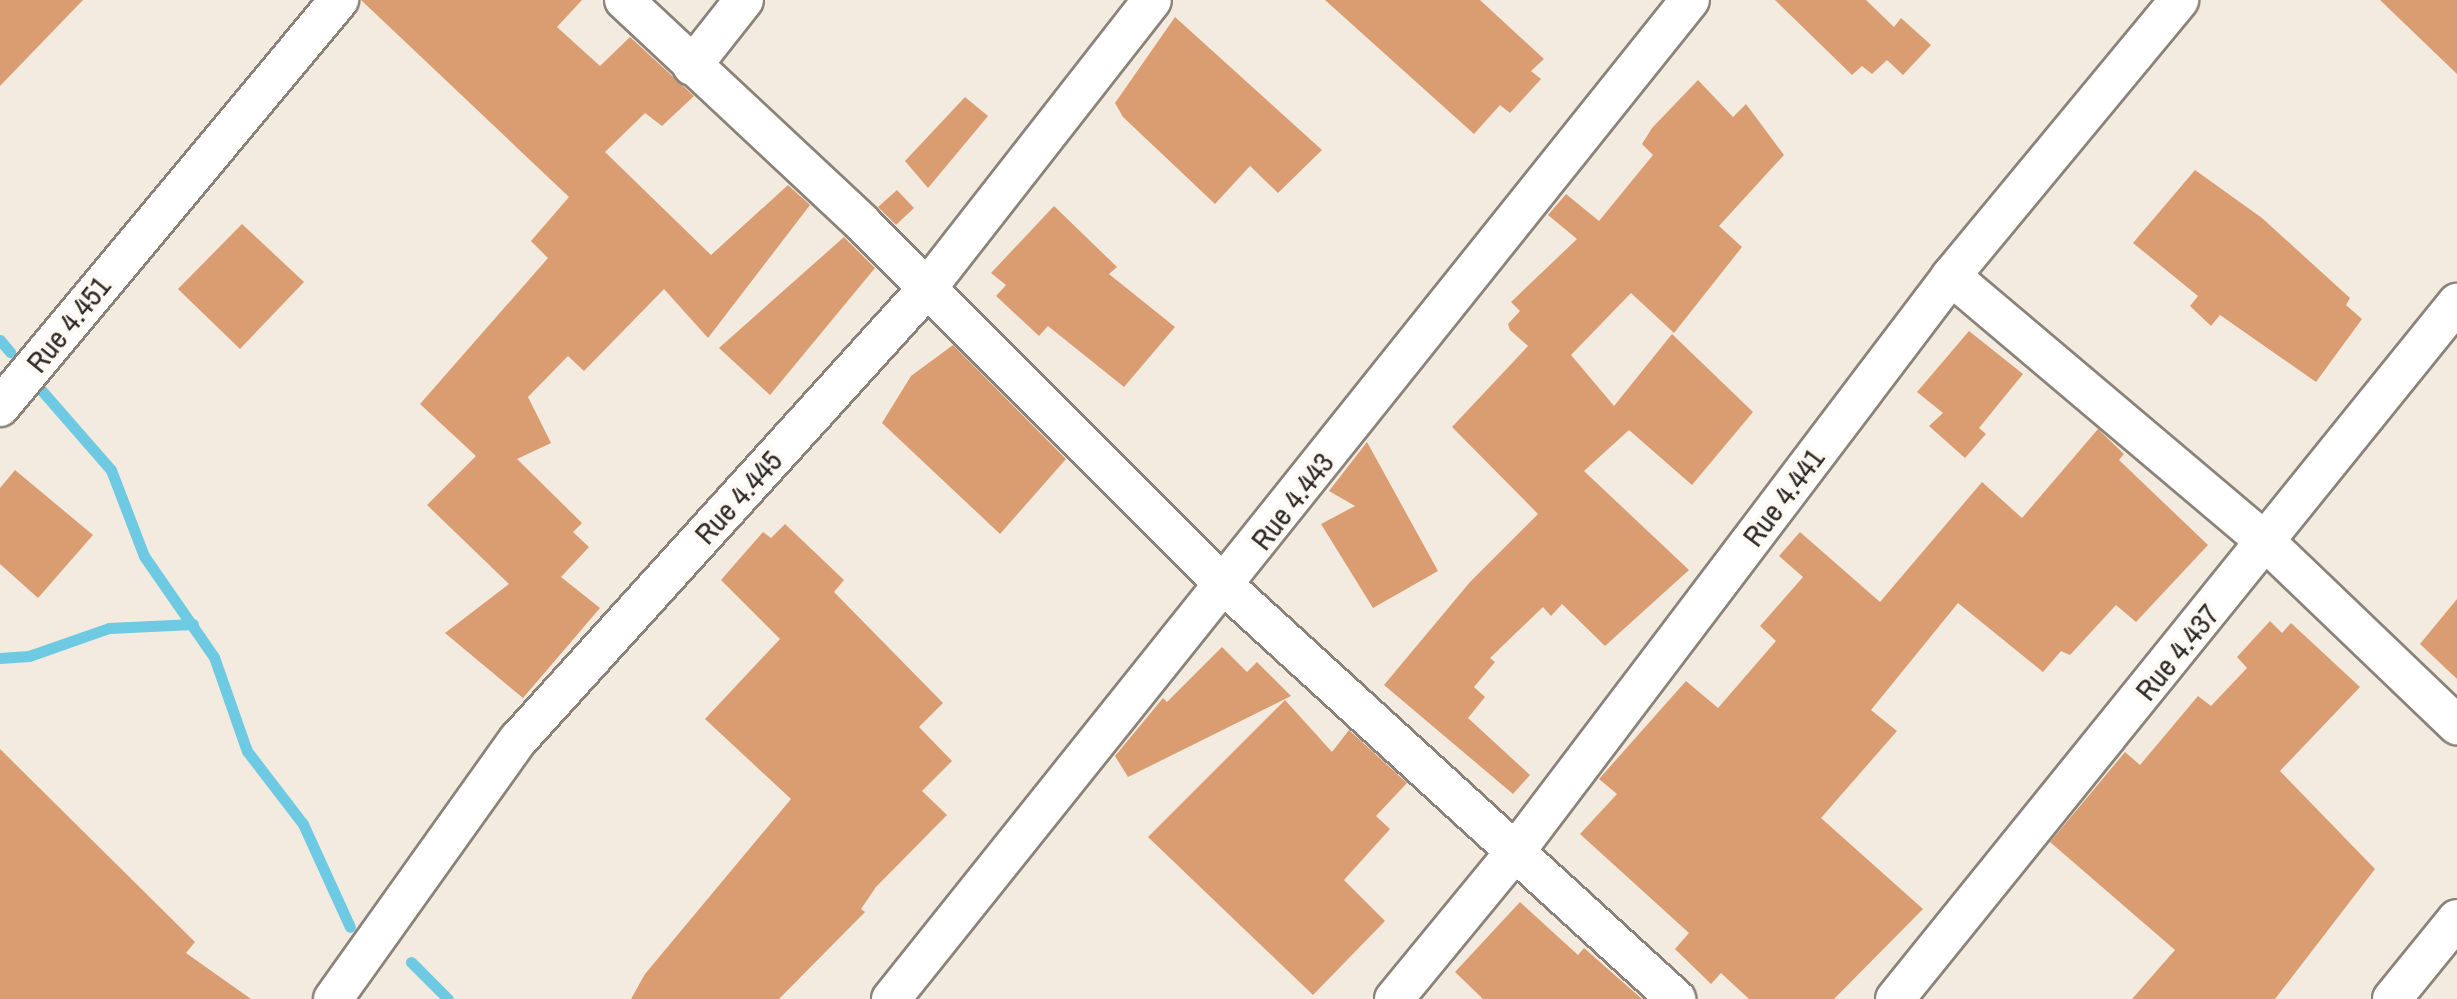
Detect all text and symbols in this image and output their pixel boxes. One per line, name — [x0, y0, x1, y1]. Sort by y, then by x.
street label: Rue 4.451 — [18, 269, 118, 379]
street label: Rue 4.441 — [1734, 441, 1832, 553]
street label: Rue 4.445 — [687, 443, 789, 551]
street label: Rue 4.443 — [1243, 445, 1341, 557]
street label: Rue 4.437 — [2127, 597, 2227, 707]

